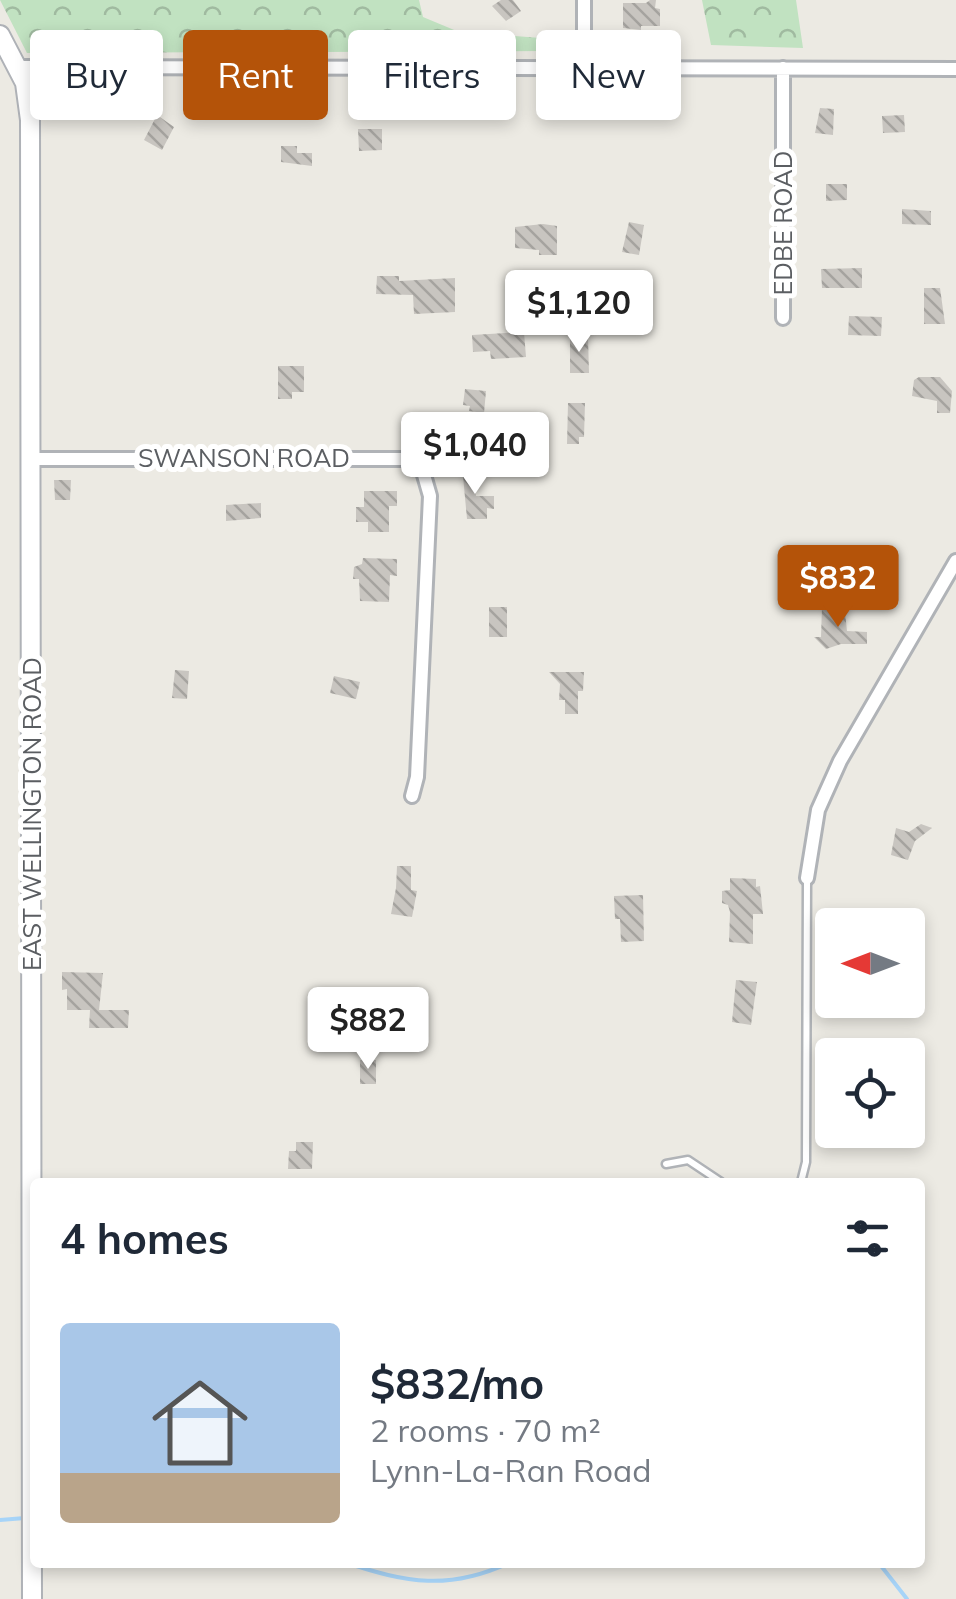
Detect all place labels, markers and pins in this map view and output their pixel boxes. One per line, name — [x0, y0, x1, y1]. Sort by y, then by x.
pin: $1,120 — [498, 270, 660, 355]
pin: $1,040 — [394, 412, 556, 497]
pin: $832 — [779, 545, 897, 630]
pin: $882 — [309, 987, 427, 1072]

